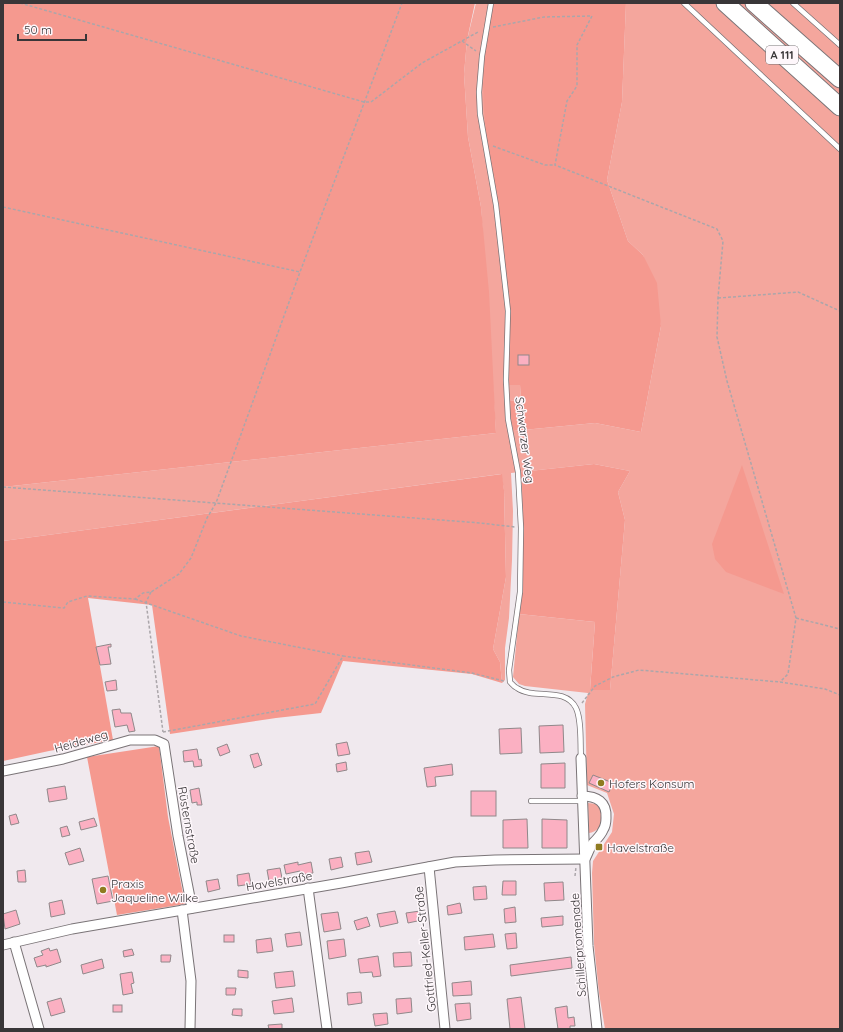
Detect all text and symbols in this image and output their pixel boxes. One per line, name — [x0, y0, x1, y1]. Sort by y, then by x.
scale bar — [18, 16, 86, 42]
text: 50 m — [24, 22, 52, 37]
road number: A 111 — [766, 46, 798, 64]
street label: Schwarzer Weg — [512, 396, 538, 484]
street label: Heideweg — [52, 726, 110, 756]
place label: Hofers Konsum — [609, 776, 695, 791]
marker: Hofers Konsum — [596, 778, 606, 788]
street label: Rüsternstraße — [175, 785, 203, 865]
place label: Havelstraße — [607, 840, 674, 855]
marker: Havelstraße — [594, 842, 604, 852]
street label: Havelstraße — [245, 868, 314, 894]
place label: Praxis Jaqueline Wilke — [111, 876, 198, 905]
marker: Praxis Jaqueline Wilke — [98, 885, 108, 895]
street label: Gottfried-Keller-Straße — [411, 885, 439, 1013]
street label: Schillerpromenade — [567, 892, 589, 997]

